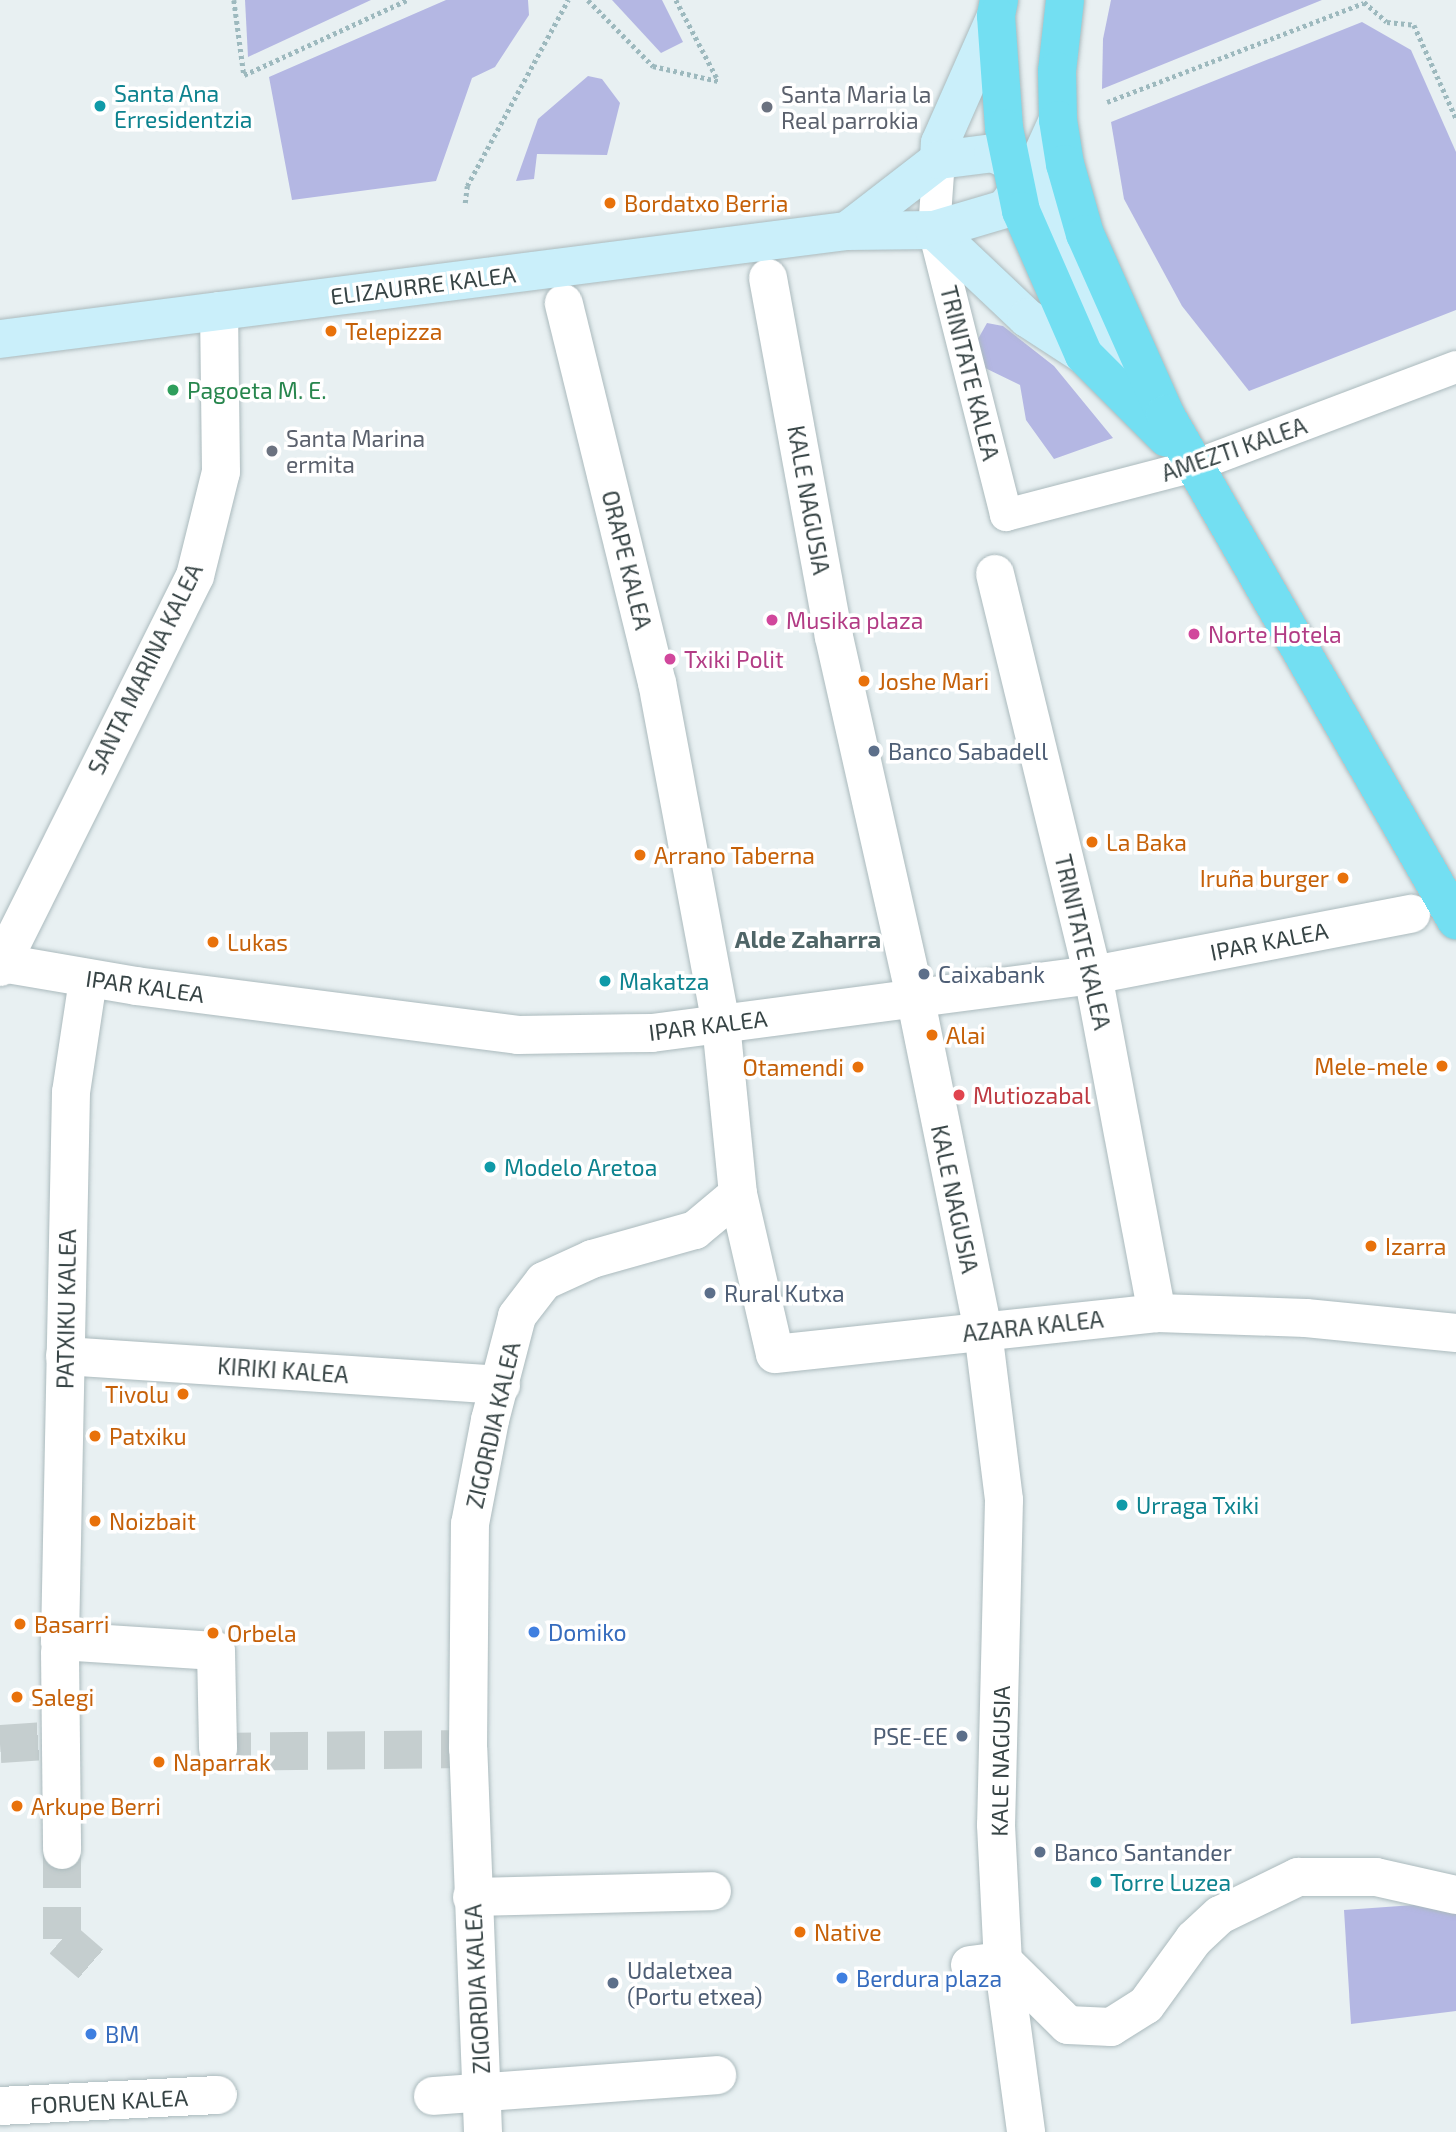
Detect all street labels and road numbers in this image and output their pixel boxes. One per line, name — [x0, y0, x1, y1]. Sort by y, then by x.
street label: ELIZAURRE KALEA — [329, 260, 517, 310]
street label: TRINITATE KALEA — [935, 283, 1005, 463]
street label: AMEZTI KALEA — [1158, 411, 1310, 487]
street label: KALE NAGUSIA — [782, 423, 836, 577]
street label: ORAPE KALEA — [596, 488, 658, 632]
street label: SANTA MARINA KALEA — [82, 559, 208, 779]
street label: TRINITATE KALEA — [1049, 852, 1117, 1032]
street label: IPAR KALEA — [1208, 916, 1330, 966]
street label: IPAR KALEA — [84, 964, 206, 1008]
street label: IPAR KALEA — [647, 1004, 769, 1046]
street label: KALE NAGUSIA — [926, 1122, 984, 1276]
street label: PATXIKU KALEA — [51, 1229, 81, 1389]
street label: AZARA KALEA — [961, 1305, 1105, 1347]
street label: ZIGORDIA KALEA — [460, 1339, 526, 1511]
street label: KIRIKI KALEA — [216, 1352, 350, 1388]
street label: KALE NAGUSIA — [985, 1685, 1015, 1837]
street label: ZIGORDIA KALEA — [459, 1903, 495, 2075]
street label: FORUEN KALEA — [29, 2083, 189, 2119]

